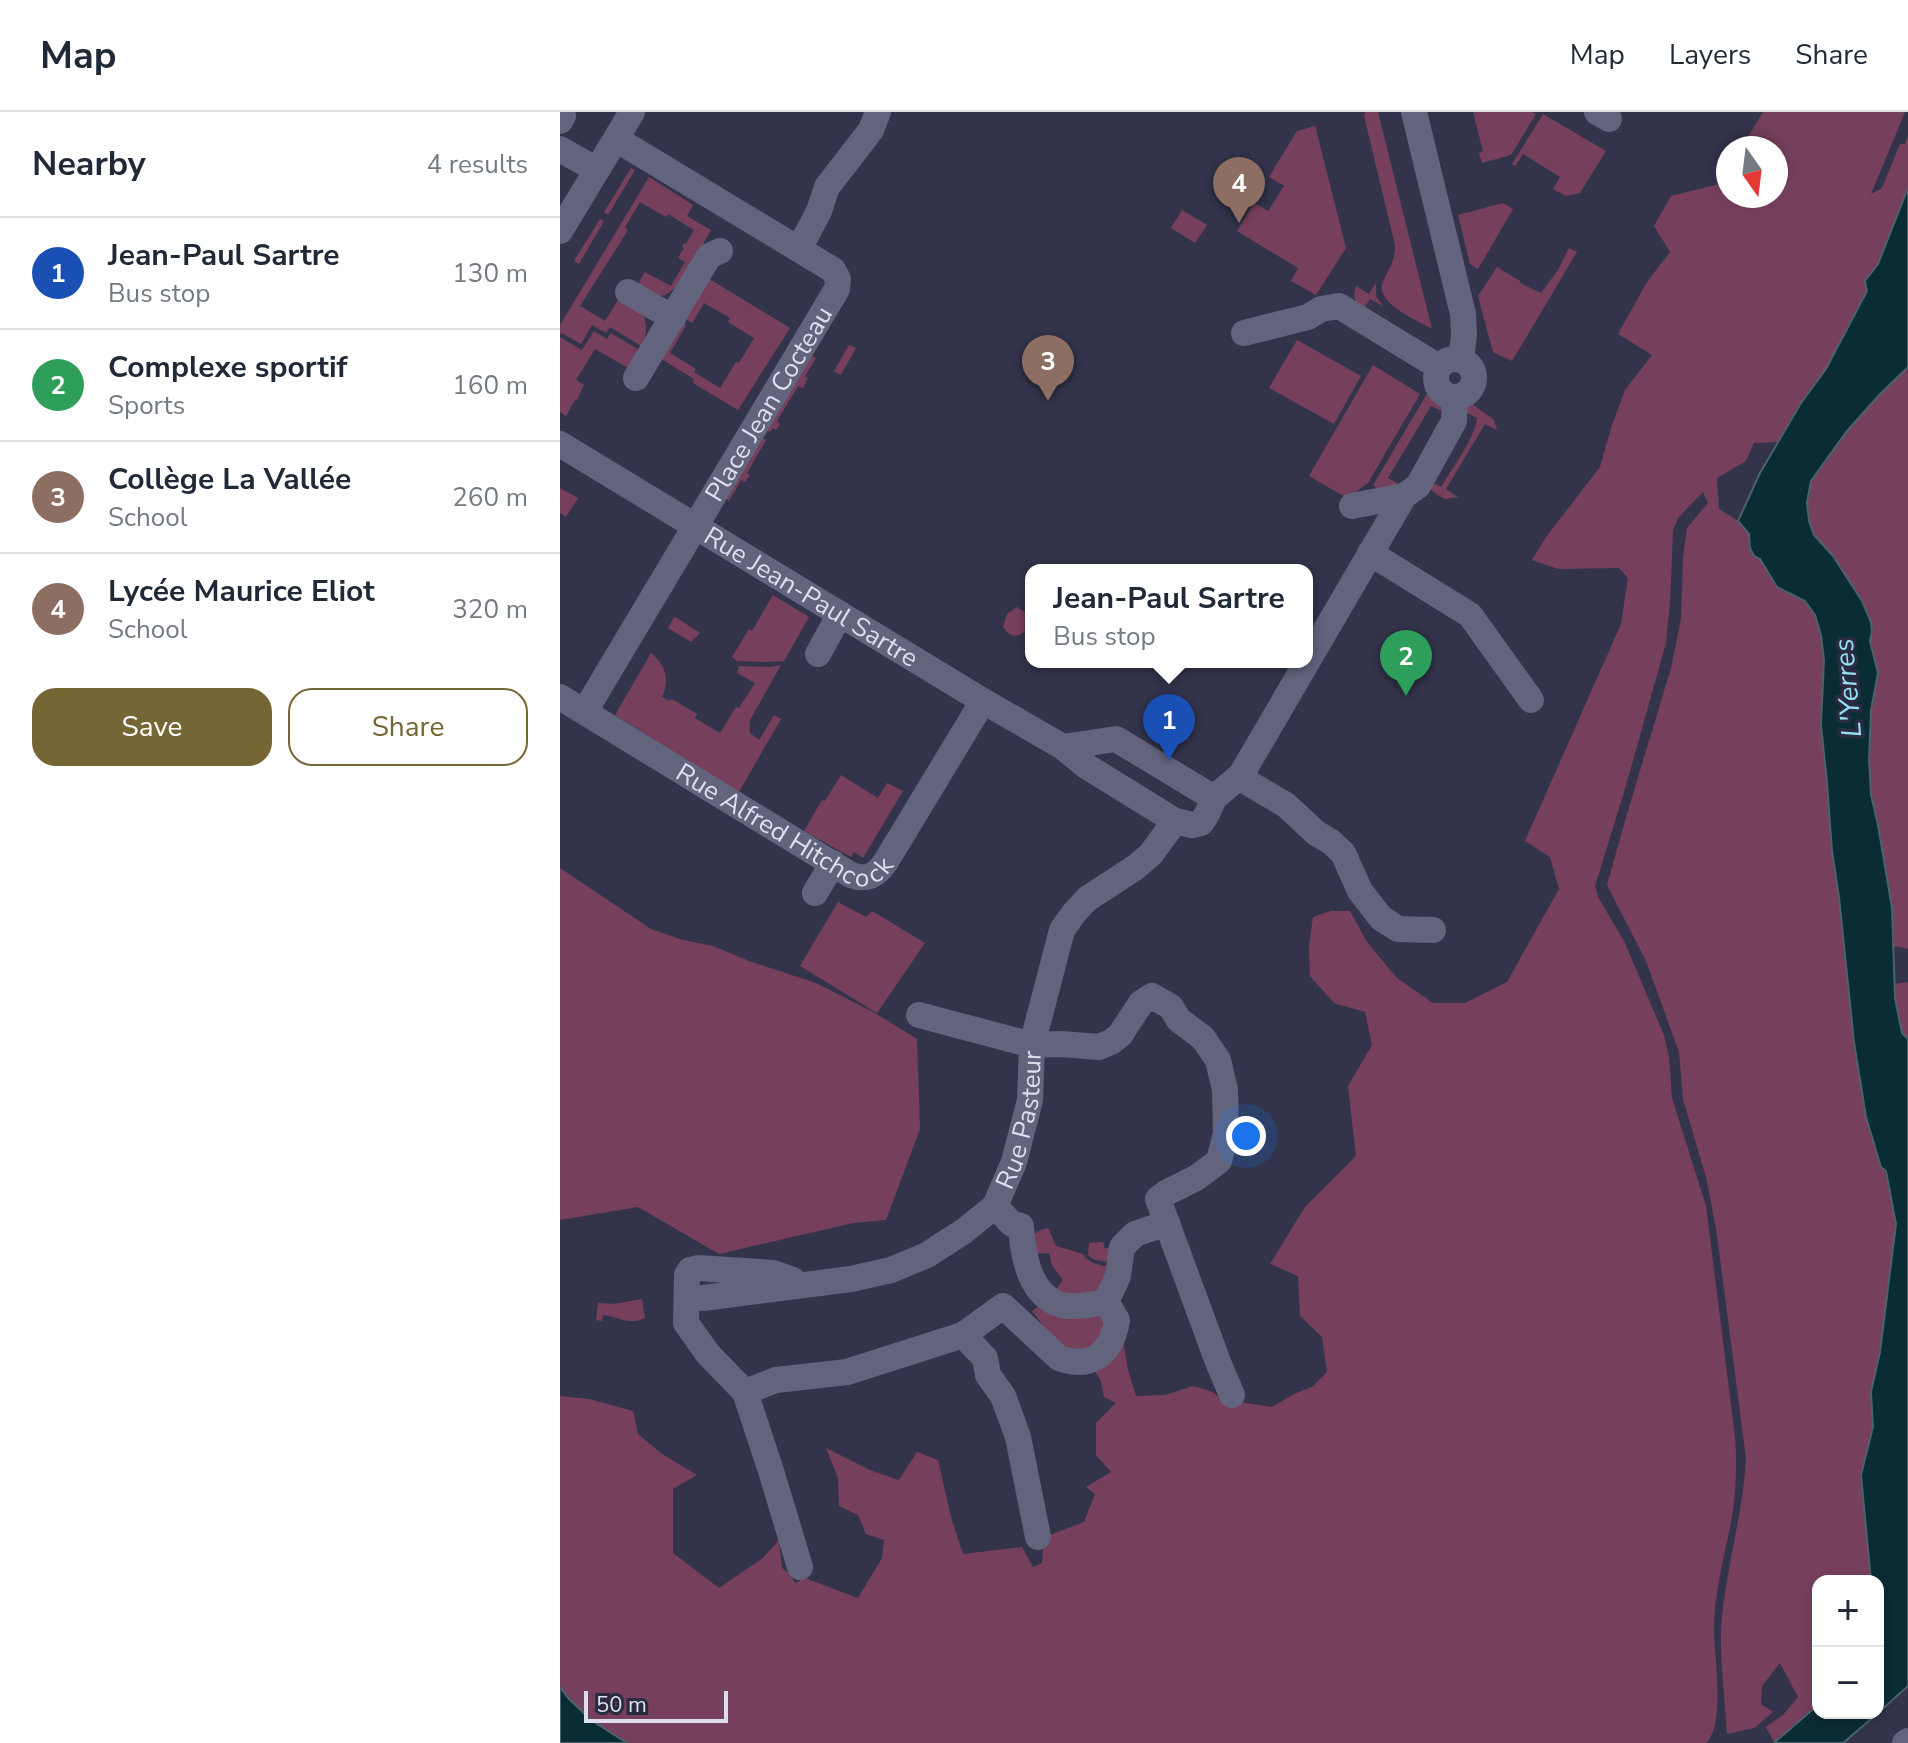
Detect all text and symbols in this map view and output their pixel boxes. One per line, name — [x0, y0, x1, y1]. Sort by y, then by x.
text: Map — [40, 30, 117, 81]
text: Map — [1570, 36, 1625, 74]
text: Layers — [1669, 36, 1751, 74]
text: Share — [1795, 36, 1868, 74]
north arrow — [1716, 136, 1788, 208]
text: Nearby — [32, 141, 146, 187]
text: 4 results — [427, 147, 528, 182]
pin: 4 — [1213, 157, 1265, 223]
text: Jean-Paul Sartre — [108, 235, 339, 276]
text: 1 — [50, 256, 66, 291]
text: 130 m — [452, 256, 528, 291]
text: Bus stop — [108, 276, 210, 311]
street label: Place Jean Cocteau — [697, 299, 841, 508]
pin: 3 — [1022, 335, 1074, 401]
text: Complexe sportif — [108, 347, 347, 388]
text: 2 — [50, 368, 66, 403]
text: 160 m — [452, 368, 528, 403]
text: Sports — [108, 388, 185, 423]
text: Collège La Vallée — [108, 459, 351, 500]
text: 3 — [50, 480, 66, 515]
text: 260 m — [452, 480, 528, 515]
text: School — [108, 500, 187, 535]
street label: Rue Jean-Paul Sartre — [698, 518, 925, 675]
popup — [1025, 564, 1313, 668]
text: Lycée Maurice Eliot — [108, 571, 375, 612]
text: Jean-Paul Sartre — [1053, 578, 1285, 619]
text: 4 — [50, 592, 66, 627]
text: 320 m — [452, 592, 528, 627]
text: School — [108, 612, 187, 647]
text: Bus stop — [1053, 619, 1156, 654]
pin: 2 — [1380, 630, 1432, 696]
water label: L'Yerres — [1825, 637, 1871, 739]
button: Save — [32, 688, 272, 766]
button: Share — [288, 688, 528, 766]
pin: 1 — [1143, 694, 1195, 760]
street label: Rue Alfred Hitchcock — [670, 755, 902, 895]
street label: Rue Pasteur — [987, 1049, 1049, 1194]
your location — [1226, 1116, 1266, 1156]
map controls — [1812, 1575, 1884, 1719]
button: + — [1812, 1575, 1884, 1647]
button: − — [1812, 1647, 1884, 1719]
scale bar — [584, 1687, 728, 1723]
text: 50 m — [596, 1690, 647, 1720]

